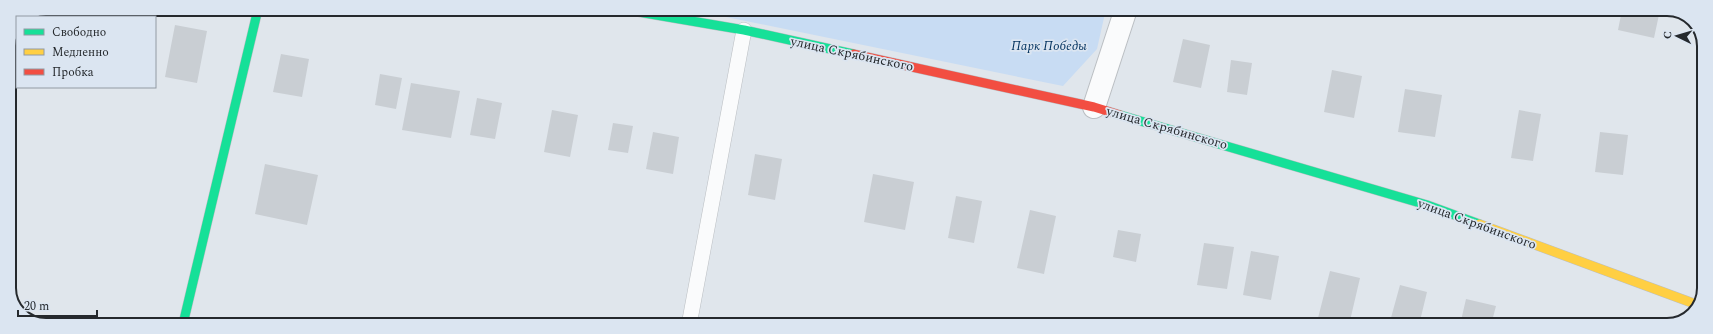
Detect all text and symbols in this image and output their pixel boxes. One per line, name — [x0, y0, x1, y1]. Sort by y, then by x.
legend — [16, 16, 156, 88]
north arrow — [1657, 16, 1697, 56]
text: Свободно — [52, 23, 106, 42]
text: С — [1659, 30, 1676, 40]
street label: улица Скрябинского — [788, 31, 915, 77]
park label: Парк Победы — [1011, 36, 1087, 56]
text: Медленно — [52, 43, 109, 62]
text: Пробка — [52, 63, 94, 82]
street label: улица Скрябинского — [1103, 101, 1230, 155]
street label: улица Скрябинского — [1414, 193, 1539, 255]
scale bar — [18, 292, 97, 318]
text: 20 m — [24, 297, 49, 316]

